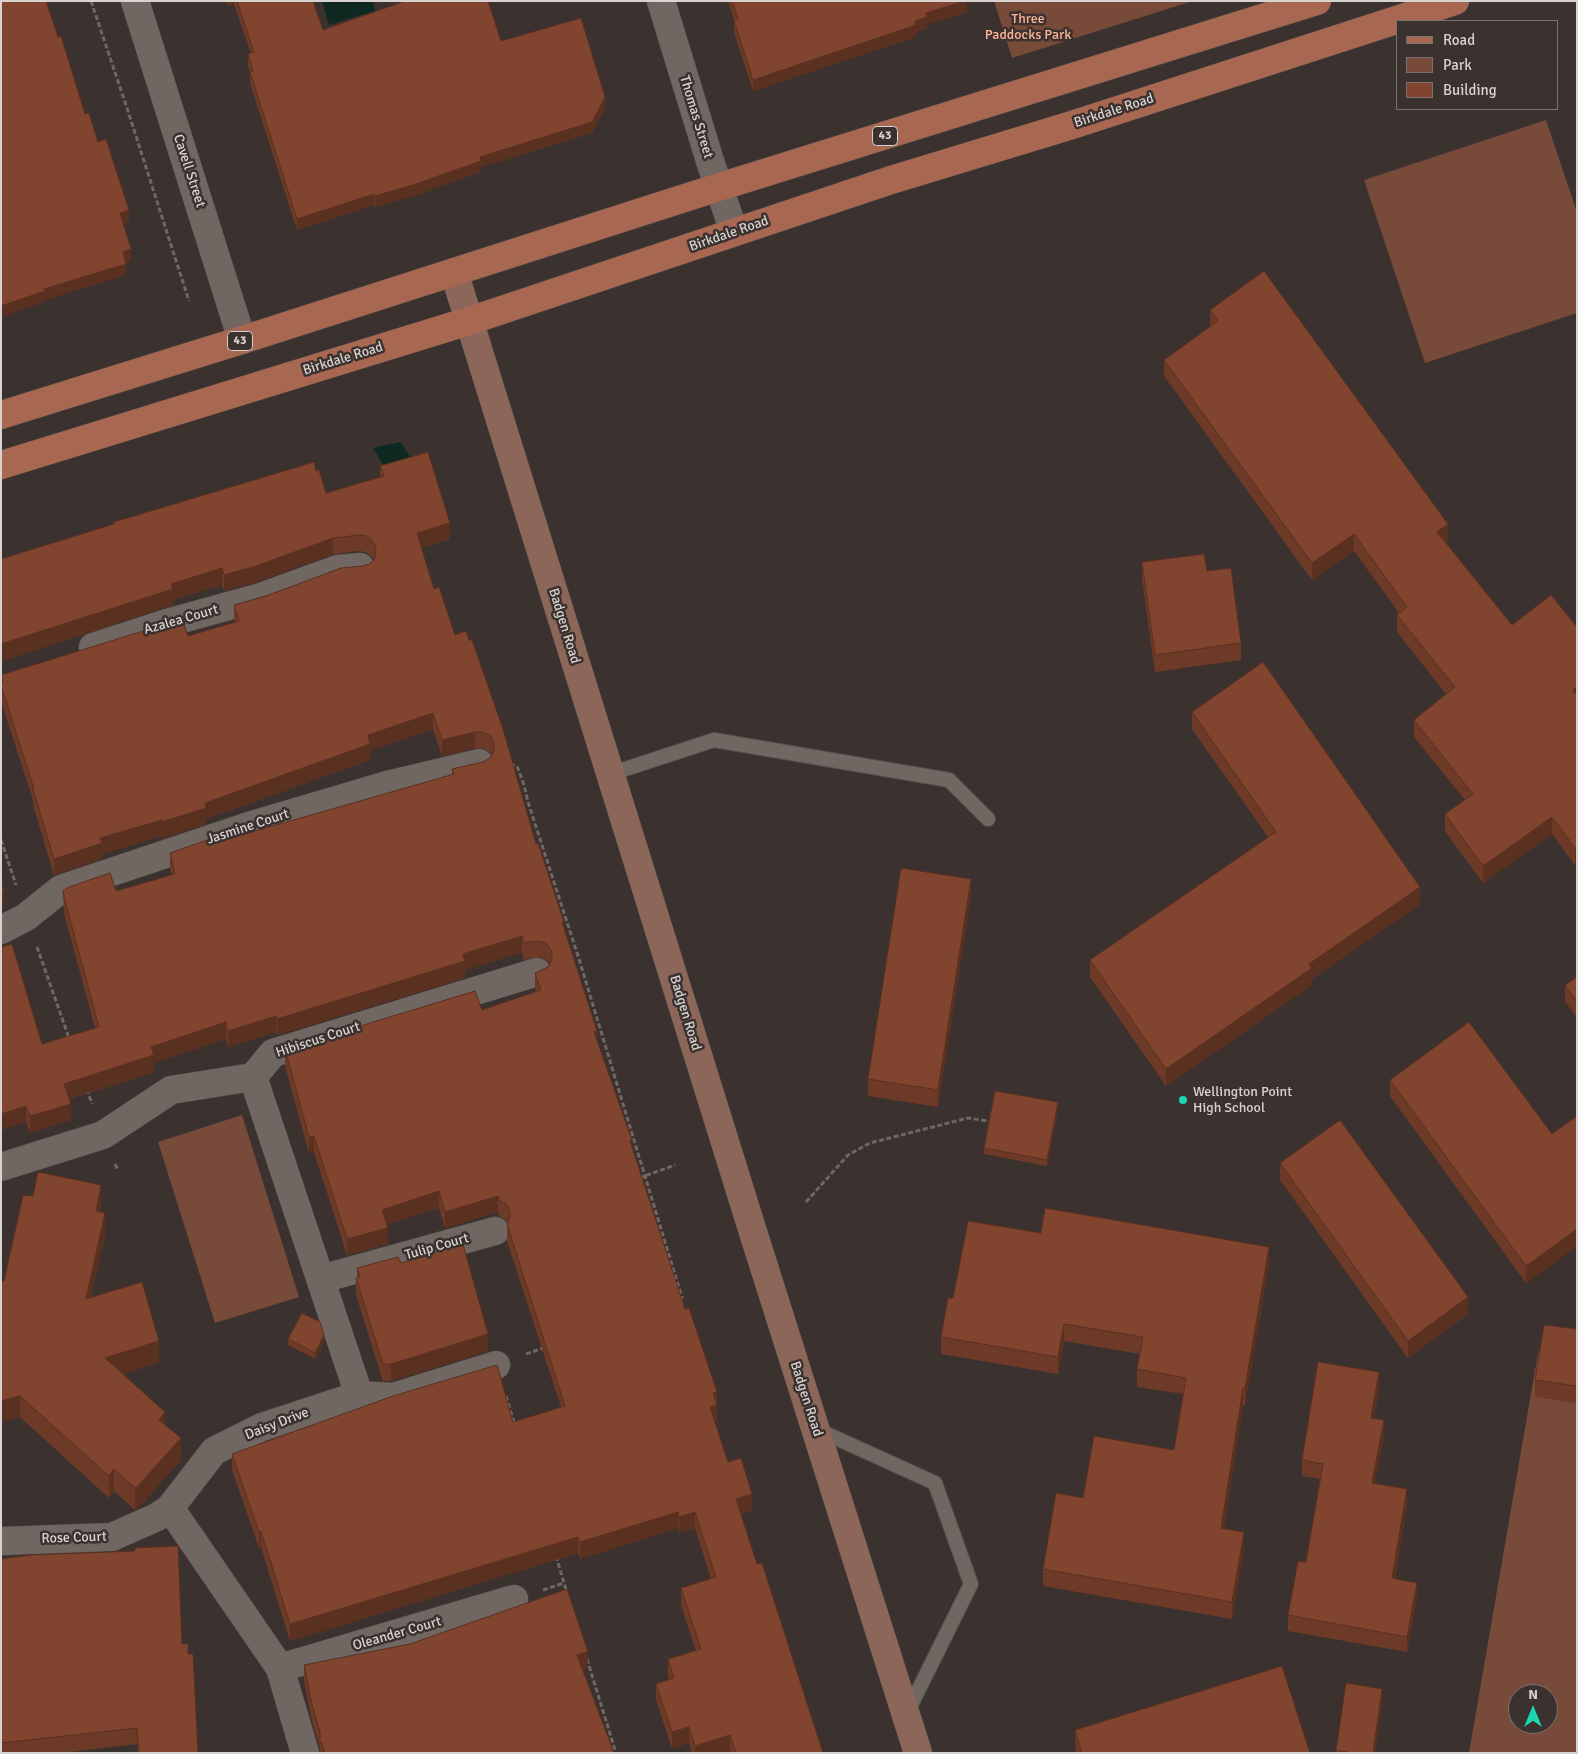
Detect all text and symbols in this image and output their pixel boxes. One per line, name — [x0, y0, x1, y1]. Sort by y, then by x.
park label: Three Paddocks Park — [985, 11, 1071, 44]
legend — [1396, 20, 1558, 110]
text: Road — [1443, 31, 1475, 49]
text: Park — [1443, 56, 1472, 74]
street label: Thomas Street — [675, 74, 717, 160]
text: Building — [1443, 81, 1497, 99]
street label: Birkdale Road — [1072, 90, 1156, 132]
road number: 43 — [872, 126, 898, 146]
street label: Cavell Street — [169, 132, 209, 210]
street label: Birkdale Road — [687, 213, 771, 255]
road number: 43 — [228, 332, 252, 351]
street label: Birkdale Road — [301, 339, 385, 379]
street label: Badgen Road — [545, 586, 583, 666]
street label: Azalea Court — [142, 601, 220, 639]
street label: Jasmine Court — [205, 806, 291, 848]
street label: Badgen Road — [666, 973, 704, 1053]
street label: Hibiscus Court — [274, 1018, 362, 1062]
place label: Wellington Point High School — [1193, 1084, 1292, 1116]
marker: Wellington Point High School — [1177, 1094, 1189, 1106]
street label: Tulip Court — [403, 1230, 471, 1264]
street label: Badgen Road — [786, 1359, 826, 1439]
street label: Daisy Drive — [243, 1404, 311, 1444]
street label: Rose Court — [41, 1528, 107, 1548]
street label: Oleander Court — [351, 1613, 443, 1655]
north arrow — [1508, 1684, 1558, 1734]
text: N — [1528, 1686, 1538, 1703]

